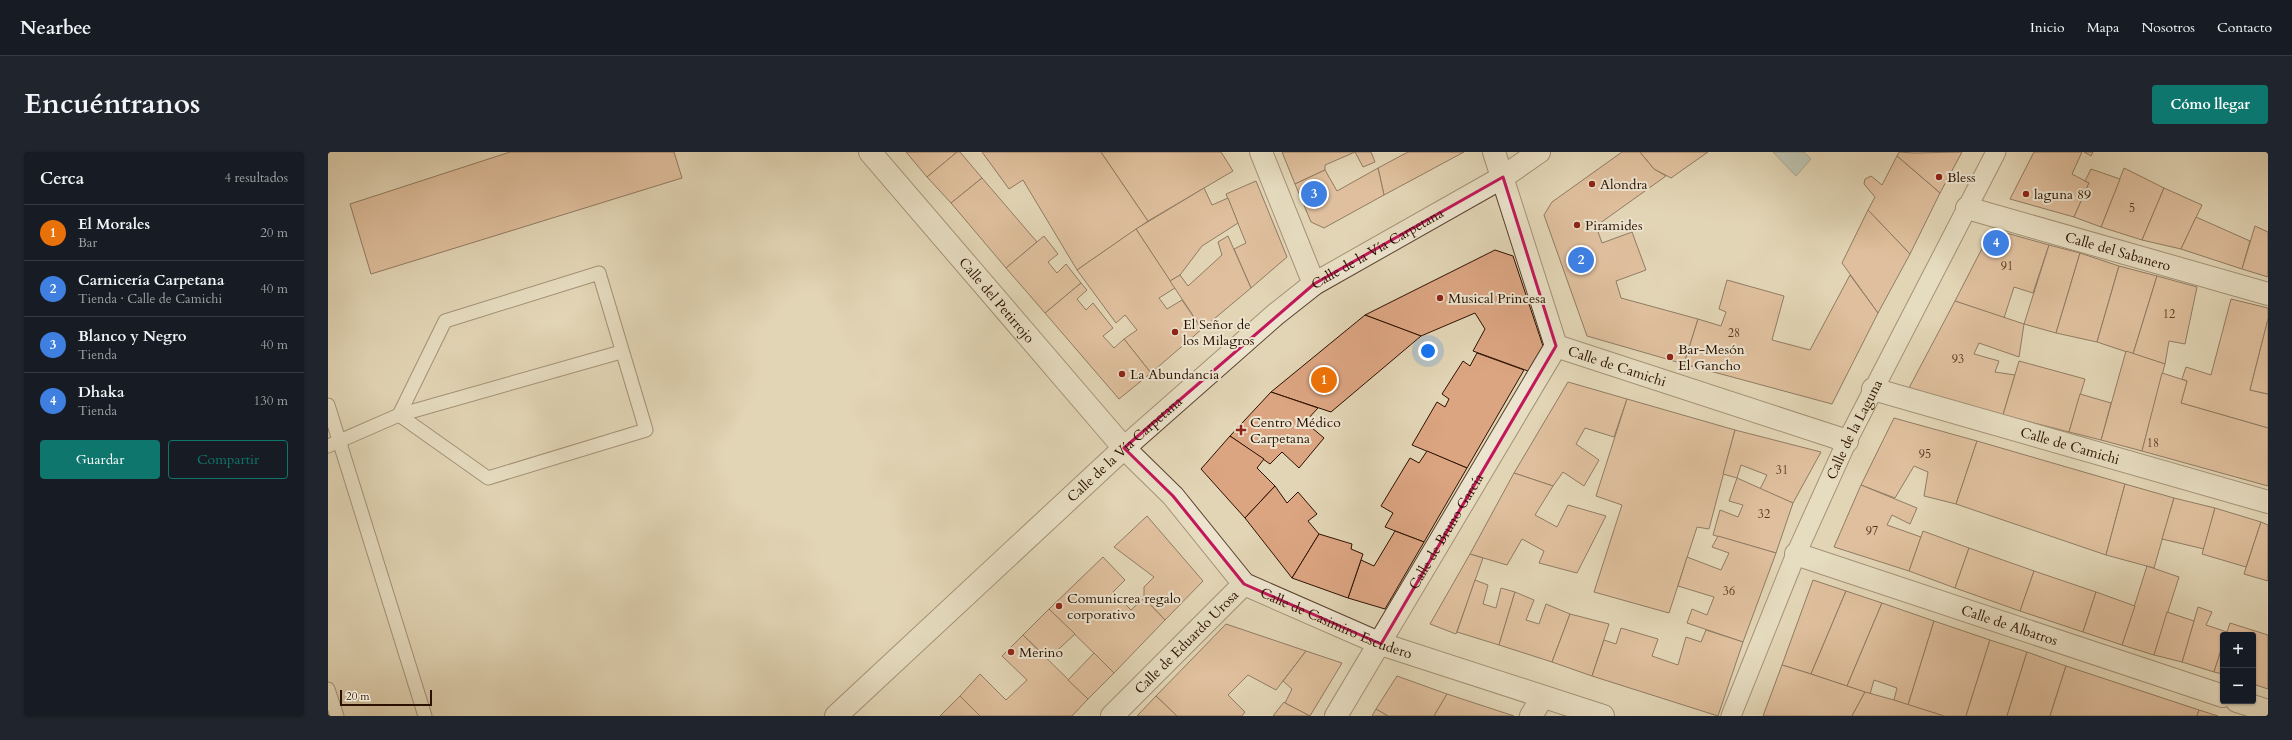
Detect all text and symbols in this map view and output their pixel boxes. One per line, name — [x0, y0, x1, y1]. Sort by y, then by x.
text: Nearbee — [20, 15, 91, 41]
text: Inicio — [2030, 18, 2065, 37]
text: Mapa — [2087, 18, 2119, 37]
text: Nosotros — [2141, 18, 2195, 37]
text: Contacto — [2217, 18, 2272, 37]
text: Encuéntranos — [24, 85, 200, 123]
button: Cómo llegar — [2152, 85, 2268, 124]
text: Cerca — [40, 167, 84, 190]
place label: Bless — [1947, 168, 1976, 187]
text: 4 resultados — [224, 169, 288, 187]
marker: Bless — [1934, 172, 1944, 182]
place label: Alondra — [1600, 175, 1648, 194]
pin: 3 — [1301, 179, 1327, 209]
marker: Alondra — [1587, 179, 1597, 189]
place label: laguna 89 — [2034, 185, 2091, 204]
marker: laguna 89 — [2021, 189, 2031, 199]
house number: 5 — [2129, 200, 2135, 216]
street label: Calle de la Vía Carpetana — [1307, 203, 1447, 293]
text: El Morales — [78, 214, 150, 234]
place label: Piramides — [1585, 216, 1643, 235]
marker: Piramides — [1572, 220, 1582, 230]
text: 1 — [50, 224, 56, 242]
text: 20 m — [260, 224, 288, 242]
street label: Calle del Sabanero — [2063, 227, 2173, 275]
pin: 4 — [1983, 228, 2009, 258]
text: Bar — [78, 234, 97, 252]
pin: 2 — [1568, 245, 1594, 275]
street label: Calle del Petirrojo — [955, 253, 1039, 347]
house number: 91 — [2001, 258, 2013, 274]
text: Carnicería Carpetana — [78, 270, 224, 290]
text: 2 — [50, 280, 56, 298]
text: 40 m — [260, 280, 288, 298]
place label: Musical Princesa — [1448, 289, 1546, 308]
text: Tienda · Calle de Camichi — [78, 290, 222, 308]
marker: Musical Princesa — [1435, 293, 1445, 303]
house number: 12 — [2163, 306, 2175, 322]
place label: El Señor de los Milagros — [1183, 315, 1255, 350]
house number: 28 — [1728, 325, 1740, 341]
text: Blanco y Negro — [78, 326, 187, 346]
marker: El Señor de los Milagros — [1170, 327, 1180, 337]
text: 3 — [50, 336, 56, 354]
text: 40 m — [260, 336, 288, 354]
place label: Bar-Mesón El Gancho — [1678, 340, 1745, 375]
your location — [1418, 341, 1438, 361]
street label: Calle de Camichi — [1566, 341, 1669, 391]
text: Tienda — [78, 346, 117, 364]
house number: 93 — [1952, 351, 1964, 367]
marker: Bar-Mesón El Gancho — [1665, 352, 1675, 362]
place label: La Abundancia — [1130, 365, 1219, 384]
pin: 1 — [1311, 365, 1337, 395]
marker: La Abundancia — [1117, 369, 1127, 379]
street label: Calle de la Laguna — [1821, 376, 1887, 482]
text: Dhaka — [78, 382, 124, 402]
text: 4 — [50, 392, 56, 410]
text: 130 m — [254, 392, 288, 410]
street label: Calle de la Vía Carpetana — [1063, 392, 1186, 506]
text: Tienda — [78, 402, 117, 420]
place label: Centro Médico Carpetana — [1250, 413, 1341, 448]
street label: Calle de Camichi — [2018, 422, 2122, 469]
marker: Centro Médico Carpetana — [1235, 424, 1247, 436]
house number: 18 — [2147, 435, 2159, 451]
button: Guardar — [40, 440, 160, 479]
button: Compartir — [168, 440, 288, 479]
house number: 95 — [1919, 446, 1931, 462]
house number: 31 — [1776, 462, 1788, 478]
street label: Calle de Bruno García — [1404, 470, 1488, 593]
house number: 32 — [1758, 506, 1770, 522]
house number: 97 — [1866, 523, 1878, 539]
street label: Calle de Casimiro Escudero — [1257, 583, 1415, 663]
house number: 36 — [1723, 583, 1735, 599]
street label: Calle de Eduardo Urosa — [1130, 585, 1243, 698]
place label: Comunicrea regalo corporativo — [1067, 589, 1181, 624]
street label: Calle de Albatros — [1959, 600, 2060, 650]
marker: Comunicrea regalo corporativo — [1054, 601, 1064, 611]
map controls — [2220, 632, 2256, 704]
button: + — [2220, 632, 2256, 668]
place label: Merino — [1019, 643, 1064, 662]
marker: Merino — [1006, 647, 1016, 657]
button: − — [2220, 668, 2256, 704]
scale bar — [340, 688, 432, 707]
text: 20 m — [346, 689, 370, 704]

